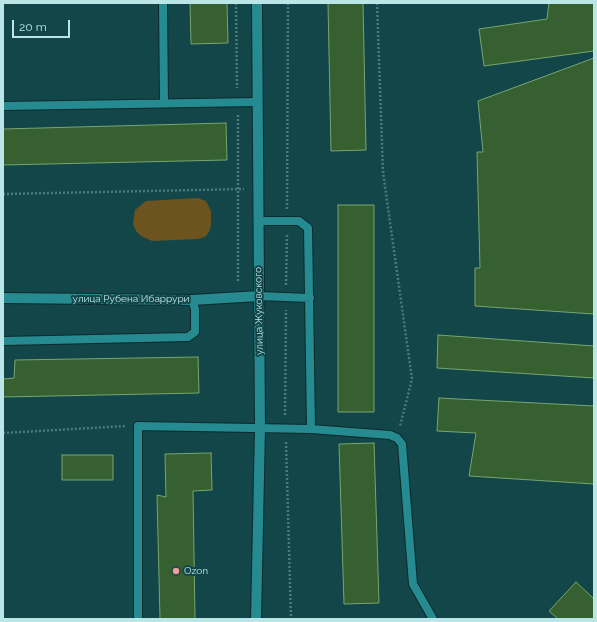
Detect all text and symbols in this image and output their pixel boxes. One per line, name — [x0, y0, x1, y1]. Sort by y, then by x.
scale bar — [14, 12, 72, 38]
text: 20 m — [19, 20, 47, 34]
street label: улица Жуковского — [252, 267, 266, 355]
street label: улица Рубена Ибаррури — [72, 293, 190, 305]
place label: Ozon — [184, 565, 208, 577]
marker: Ozon — [171, 566, 181, 576]

